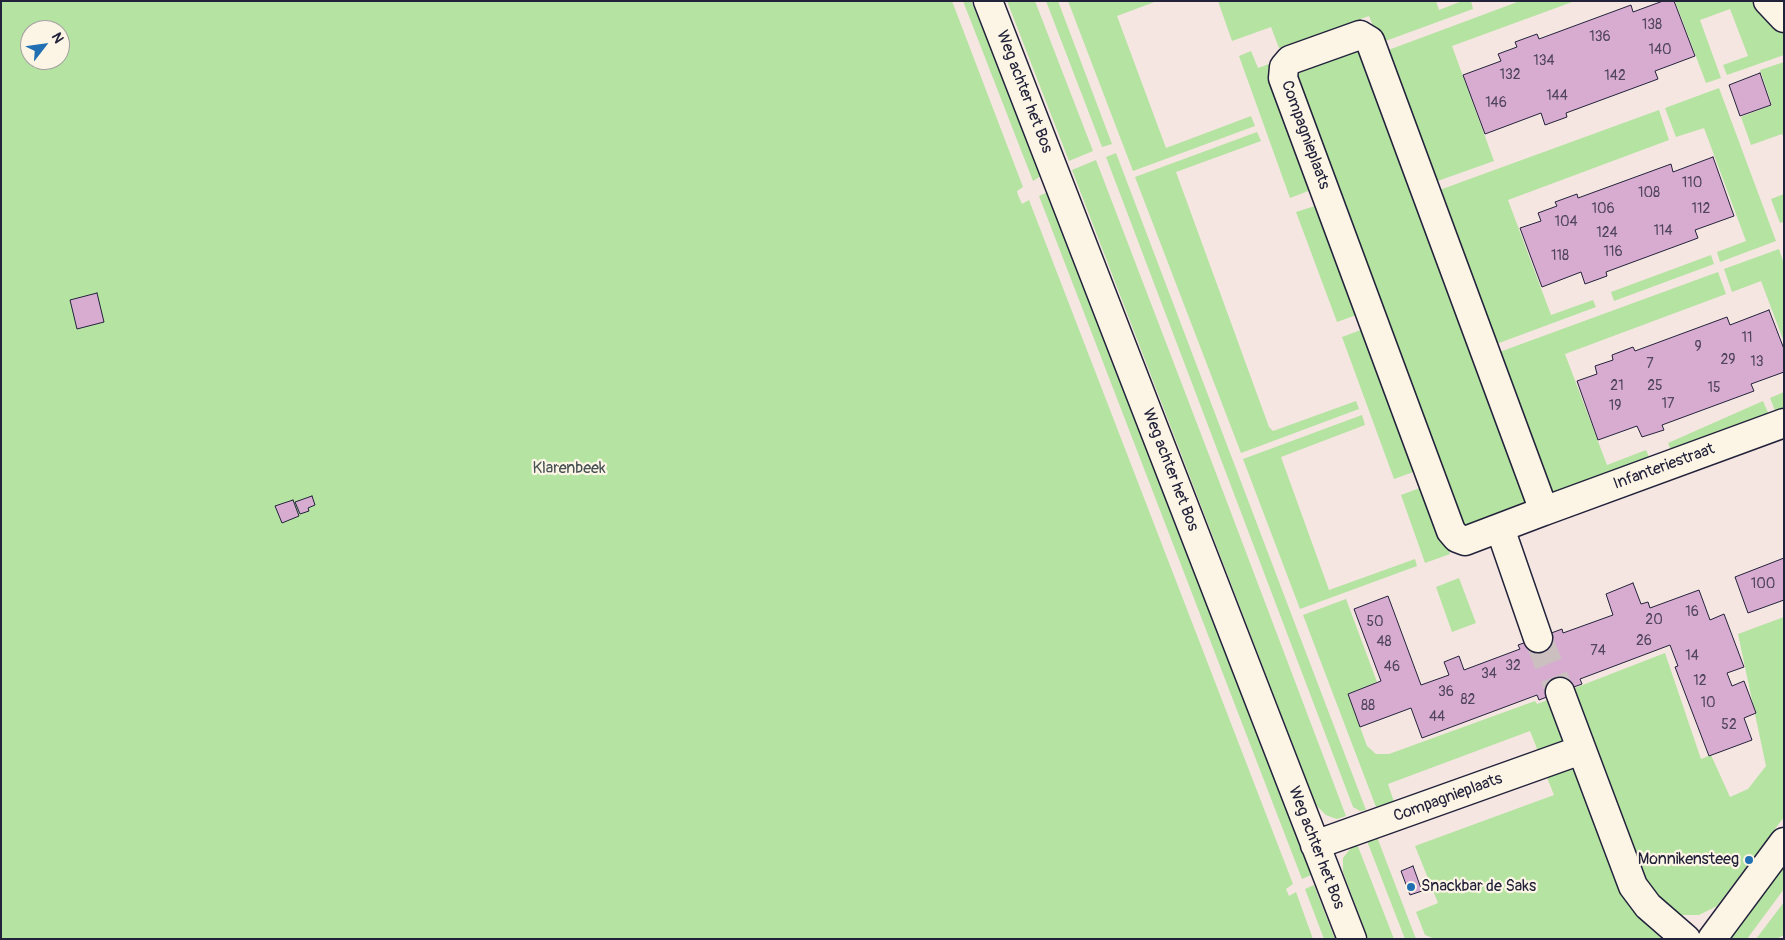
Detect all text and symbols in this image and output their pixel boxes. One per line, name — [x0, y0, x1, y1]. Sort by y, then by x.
house number: 138 — [1642, 17, 1662, 33]
north arrow — [20, 20, 70, 70]
street label: Weg achter het Bos — [992, 28, 1056, 156]
text: N — [48, 29, 67, 46]
house number: 136 — [1589, 29, 1611, 45]
house number: 140 — [1648, 42, 1672, 58]
house number: 134 — [1533, 53, 1555, 69]
house number: 132 — [1499, 67, 1521, 83]
house number: 142 — [1604, 68, 1626, 84]
street label: Compagnieplaats — [1276, 78, 1334, 192]
house number: 144 — [1546, 88, 1568, 104]
house number: 146 — [1485, 95, 1507, 111]
house number: 110 — [1682, 175, 1702, 191]
house number: 108 — [1638, 185, 1660, 201]
house number: 106 — [1591, 201, 1615, 217]
house number: 112 — [1692, 201, 1710, 217]
house number: 104 — [1554, 214, 1578, 230]
house number: 114 — [1653, 223, 1673, 239]
house number: 124 — [1596, 225, 1618, 241]
house number: 116 — [1603, 244, 1623, 260]
house number: 118 — [1551, 248, 1569, 264]
house number: 11 — [1742, 330, 1752, 346]
house number: 9 — [1694, 339, 1702, 355]
house number: 29 — [1720, 352, 1736, 368]
house number: 13 — [1750, 354, 1764, 370]
house number: 7 — [1646, 356, 1654, 372]
house number: 21 — [1610, 378, 1624, 394]
house number: 25 — [1647, 378, 1663, 394]
house number: 15 — [1707, 380, 1721, 396]
house number: 17 — [1662, 396, 1674, 412]
house number: 19 — [1609, 398, 1621, 414]
street label: Weg achter het Bos — [1138, 406, 1202, 534]
street label: Infanteriestraat — [1611, 440, 1717, 494]
park label: Klarenbeek — [532, 459, 606, 479]
house number: 100 — [1751, 576, 1775, 592]
house number: 16 — [1685, 604, 1699, 620]
house number: 20 — [1645, 612, 1663, 628]
house number: 50 — [1366, 614, 1384, 630]
house number: 26 — [1636, 633, 1652, 649]
house number: 48 — [1376, 634, 1392, 650]
house number: 74 — [1590, 643, 1606, 659]
house number: 14 — [1685, 648, 1699, 664]
house number: 32 — [1505, 658, 1521, 674]
house number: 46 — [1384, 659, 1400, 675]
house number: 34 — [1481, 666, 1497, 682]
house number: 12 — [1693, 673, 1707, 689]
house number: 36 — [1438, 684, 1454, 700]
house number: 82 — [1461, 692, 1475, 708]
house number: 10 — [1700, 695, 1716, 711]
house number: 88 — [1361, 698, 1375, 714]
house number: 44 — [1429, 709, 1445, 725]
house number: 52 — [1721, 717, 1737, 733]
street label: Compagnieplaats — [1391, 769, 1505, 827]
street label: Weg achter het Bos — [1284, 784, 1348, 912]
place label: Monnikensteeg — [1638, 850, 1739, 870]
marker: Monnikensteeg — [1743, 854, 1755, 866]
place label: Snackbar de Saks — [1421, 877, 1536, 897]
marker: Snackbar de Saks — [1405, 881, 1417, 893]

